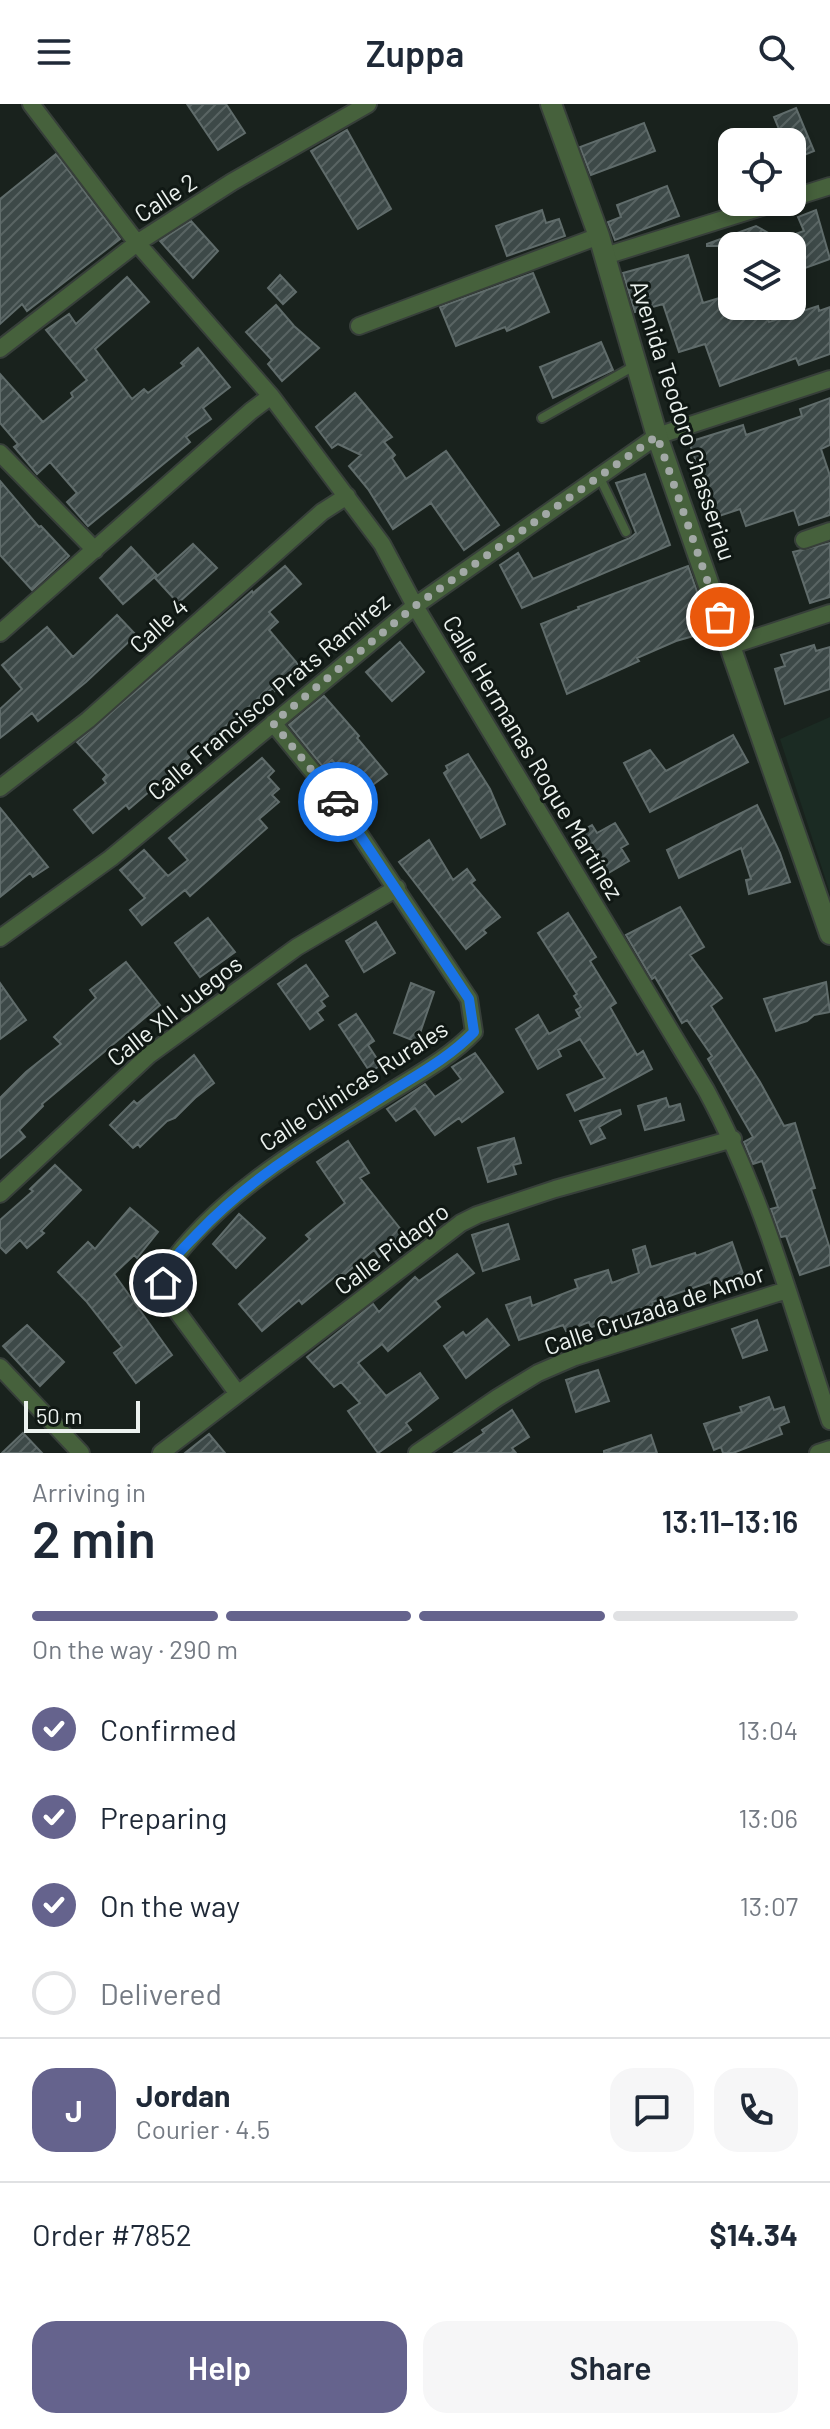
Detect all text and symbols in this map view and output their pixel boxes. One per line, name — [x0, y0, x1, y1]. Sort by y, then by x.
icon: menu — [32, 30, 76, 74]
icon: search — [754, 30, 798, 74]
text: Zuppa — [366, 31, 464, 74]
map controls — [718, 128, 806, 320]
button: locate — [718, 128, 806, 216]
street label: Calle 2 — [129, 166, 201, 228]
button: layers — [718, 232, 806, 320]
street label: Avenida Teodoro Chasseriau — [625, 276, 743, 564]
pin — [686, 583, 754, 651]
street label: Calle Francisco Prats Ramírez — [141, 586, 395, 806]
street label: Calle 4 — [123, 591, 193, 659]
icon: bag — [698, 595, 742, 639]
street label: Calle Hermanas Roque Martínez — [438, 610, 630, 904]
courier — [298, 762, 378, 842]
icon: car — [316, 780, 360, 824]
street label: Calle XII Juegos — [101, 948, 247, 1072]
street label: Calle Clínicas Rurales — [253, 1013, 453, 1157]
street label: Calle Pidagro — [328, 1196, 454, 1300]
pin — [129, 1249, 197, 1317]
street label: Calle Cruzada de Amor — [540, 1258, 768, 1360]
icon: home — [141, 1261, 185, 1305]
scale bar — [24, 1397, 140, 1433]
text: 50 m — [36, 1402, 82, 1428]
text: Arriving in — [32, 1476, 146, 1507]
text: 13:11–13:16 — [662, 1503, 798, 1539]
text: 2 min — [32, 1506, 156, 1568]
text: On the way · 290 m — [32, 1633, 238, 1664]
icon: check — [32, 1707, 76, 1751]
text: Confirmed — [100, 1711, 237, 1747]
text: 13:04 — [738, 1714, 798, 1745]
icon: check — [32, 1795, 76, 1839]
text: Preparing — [100, 1799, 227, 1835]
text: 13:06 — [739, 1802, 798, 1833]
icon: check — [32, 1883, 76, 1927]
text: On the way — [100, 1887, 240, 1923]
text: 13:07 — [740, 1890, 798, 1921]
text: Delivered — [100, 1975, 222, 2011]
button: chat — [610, 2068, 694, 2152]
button: phone — [714, 2068, 798, 2152]
text: Jordan — [136, 2077, 231, 2113]
text: J — [65, 2092, 83, 2128]
text: Courier · 4.5 — [136, 2113, 270, 2144]
text: Order #7852 — [32, 2216, 192, 2252]
text: $14.34 — [710, 2216, 798, 2252]
button: Help — [32, 2321, 407, 2413]
button: Share — [423, 2321, 798, 2413]

